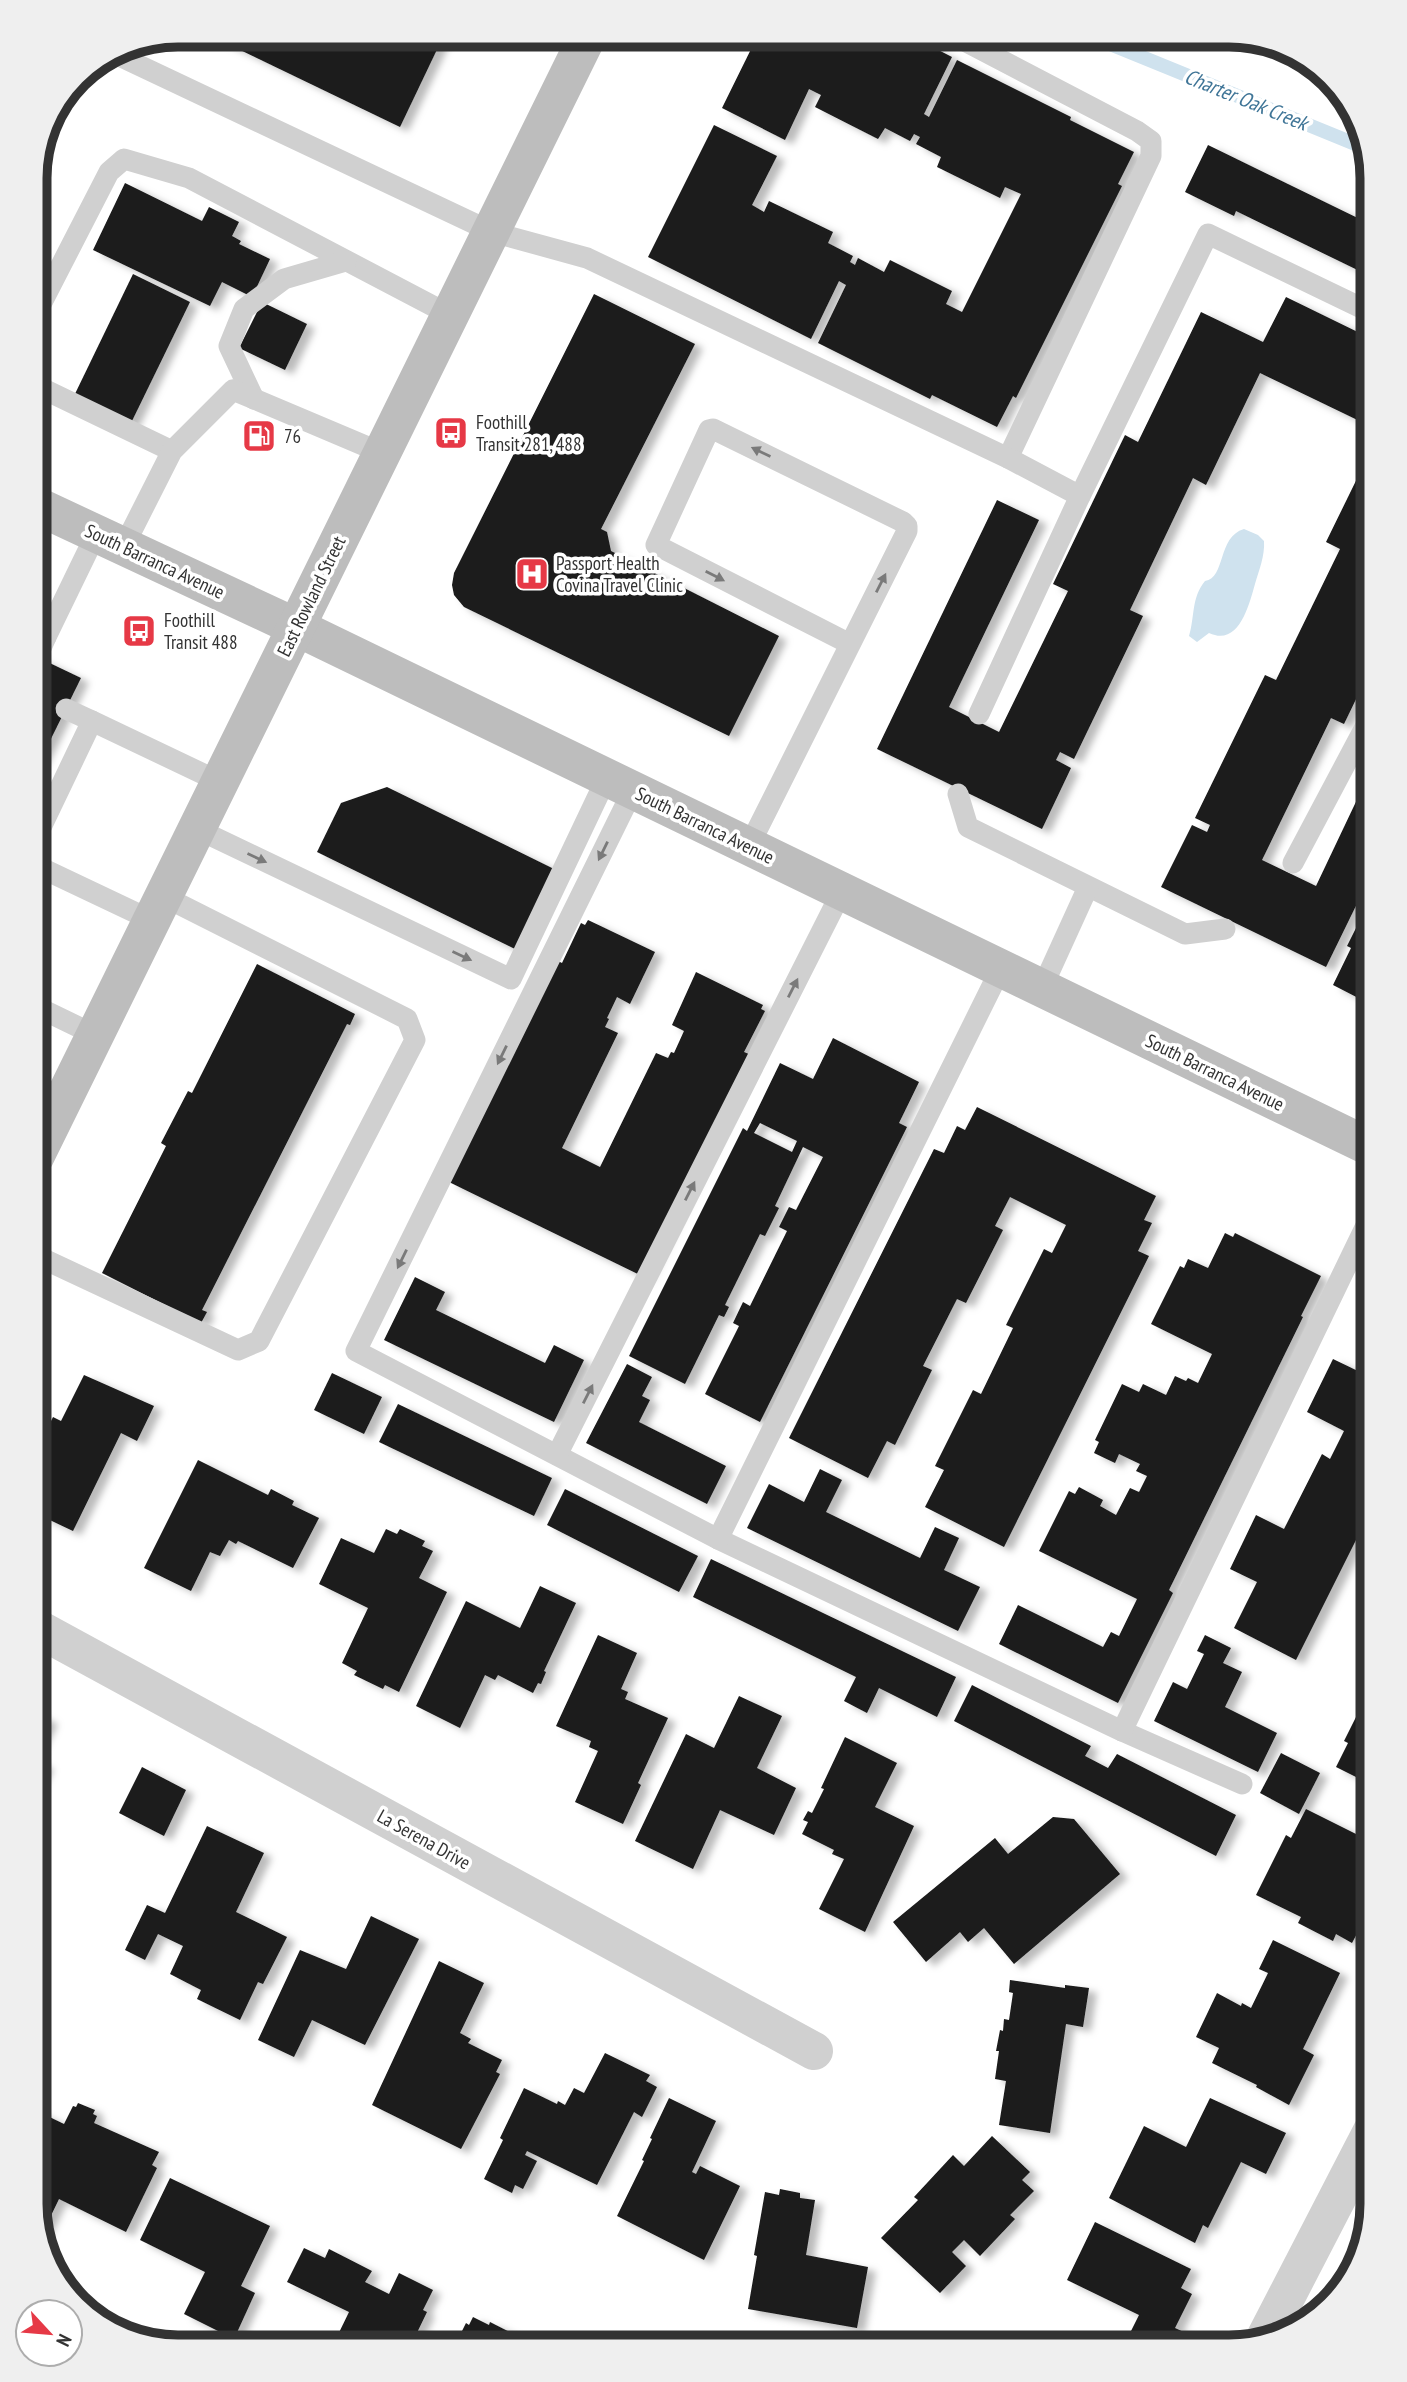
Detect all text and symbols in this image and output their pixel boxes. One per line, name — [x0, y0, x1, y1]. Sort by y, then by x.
water label: Charter Oak Creek — [1181, 63, 1314, 138]
place label: Foothill Transit 281, 488 — [476, 410, 581, 456]
bus stop icon: Foothill Transit 281, 488 — [432, 414, 470, 452]
fuel station icon: 76 — [240, 417, 278, 455]
place label: 76 — [284, 424, 301, 448]
one-way arrow — [751, 447, 771, 458]
street label: South Barranca Avenue — [81, 518, 229, 604]
street label: East Rowland Street — [271, 531, 351, 660]
place label: Passport Health Covina Travel Clinic — [556, 551, 683, 597]
hospital icon: Passport Health Covina Travel Clinic — [513, 555, 551, 593]
one-way arrow — [705, 570, 725, 581]
one-way arrow — [874, 573, 886, 593]
place label: Foothill Transit 488 — [164, 608, 237, 654]
bus stop icon: Foothill Transit 488 — [120, 612, 158, 650]
street label: South Barranca Avenue — [632, 781, 778, 869]
one-way arrow — [597, 841, 608, 861]
one-way arrow — [247, 852, 267, 864]
one-way arrow — [452, 950, 472, 961]
one-way arrow — [787, 978, 799, 998]
street label: South Barranca Avenue — [1142, 1028, 1288, 1116]
one-way arrow — [496, 1045, 508, 1065]
one-way arrow — [685, 1181, 696, 1201]
one-way arrow — [396, 1249, 407, 1269]
one-way arrow — [582, 1384, 593, 1404]
street label: La Serena Drive — [373, 1804, 475, 1874]
north arrow — [14, 2298, 84, 2368]
text: N — [51, 2331, 77, 2350]

